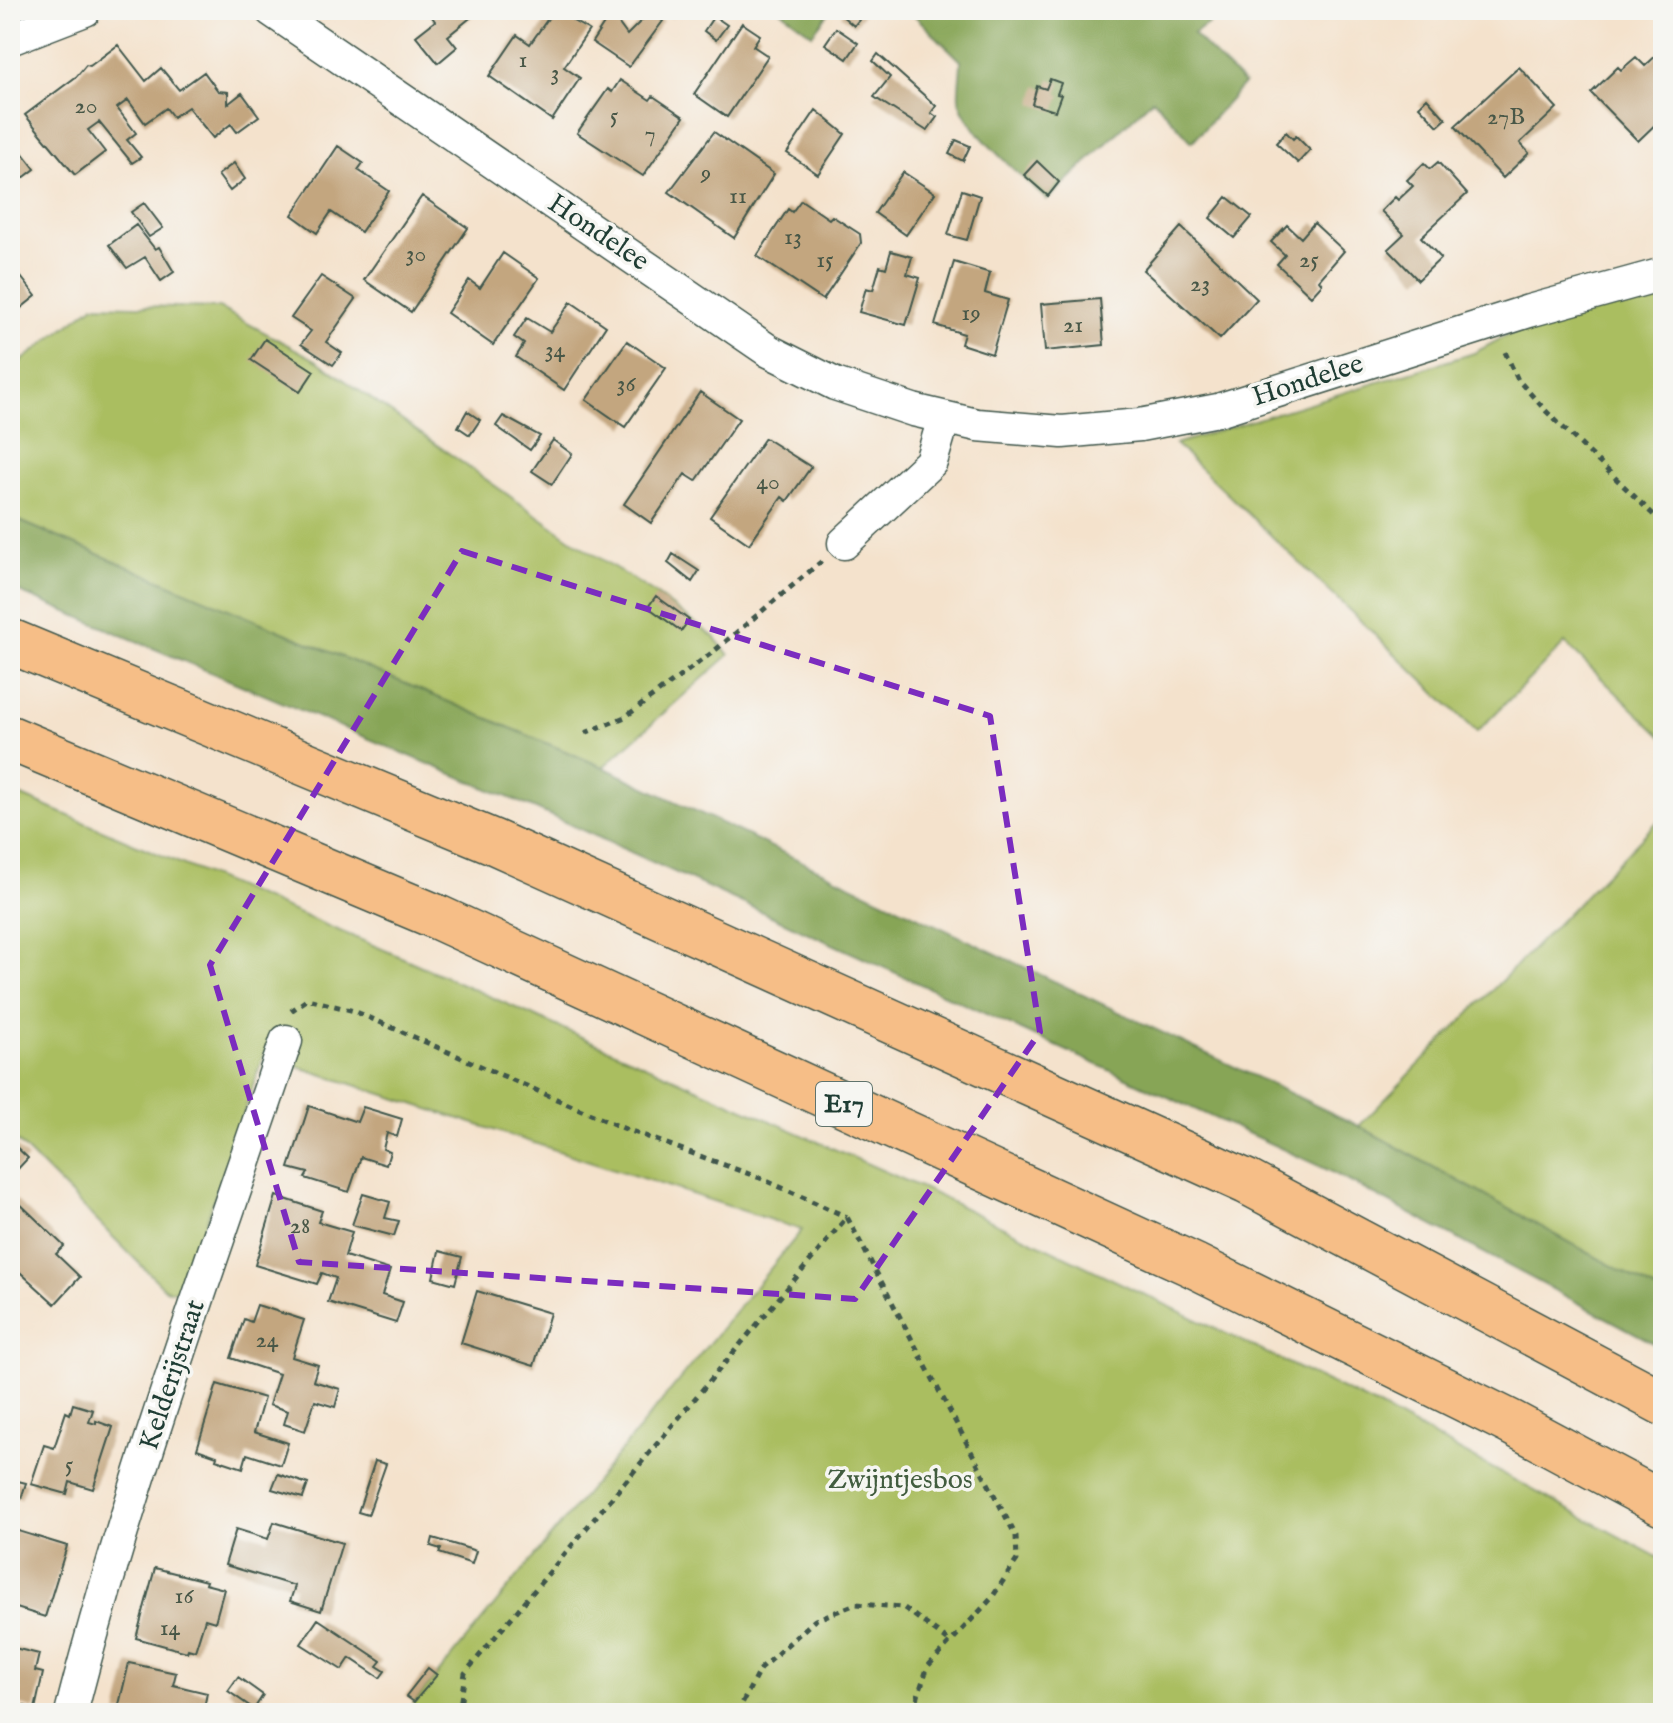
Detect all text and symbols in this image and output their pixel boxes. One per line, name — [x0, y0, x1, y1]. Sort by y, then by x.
house number: 1 — [519, 45, 527, 76]
house number: 3 — [551, 58, 559, 89]
house number: 20 — [74, 91, 98, 122]
house number: 5 — [610, 101, 619, 132]
house number: 27B — [1487, 102, 1525, 133]
house number: 7 — [644, 119, 656, 150]
house number: 9 — [700, 158, 711, 189]
house number: 11 — [729, 181, 747, 212]
street label: Hondelee — [541, 186, 655, 280]
house number: 13 — [784, 222, 802, 253]
house number: 30 — [406, 239, 426, 270]
house number: 15 — [816, 245, 834, 276]
house number: 25 — [1299, 245, 1319, 276]
house number: 23 — [1190, 269, 1210, 300]
house number: 19 — [961, 298, 981, 329]
house number: 21 — [1063, 310, 1083, 341]
house number: 34 — [545, 335, 566, 366]
street label: Hondelee — [1248, 347, 1368, 415]
house number: 36 — [616, 369, 636, 400]
house number: 40 — [756, 467, 780, 498]
road number: E17 — [816, 1082, 872, 1126]
house number: 28 — [290, 1211, 310, 1242]
street label: Kelderijstraat — [132, 1295, 214, 1455]
house number: 24 — [255, 1325, 279, 1356]
house number: 5 — [65, 1450, 74, 1481]
park label: Zwijntjesbos — [827, 1463, 973, 1498]
house number: 16 — [174, 1581, 194, 1612]
house number: 14 — [160, 1613, 181, 1644]

